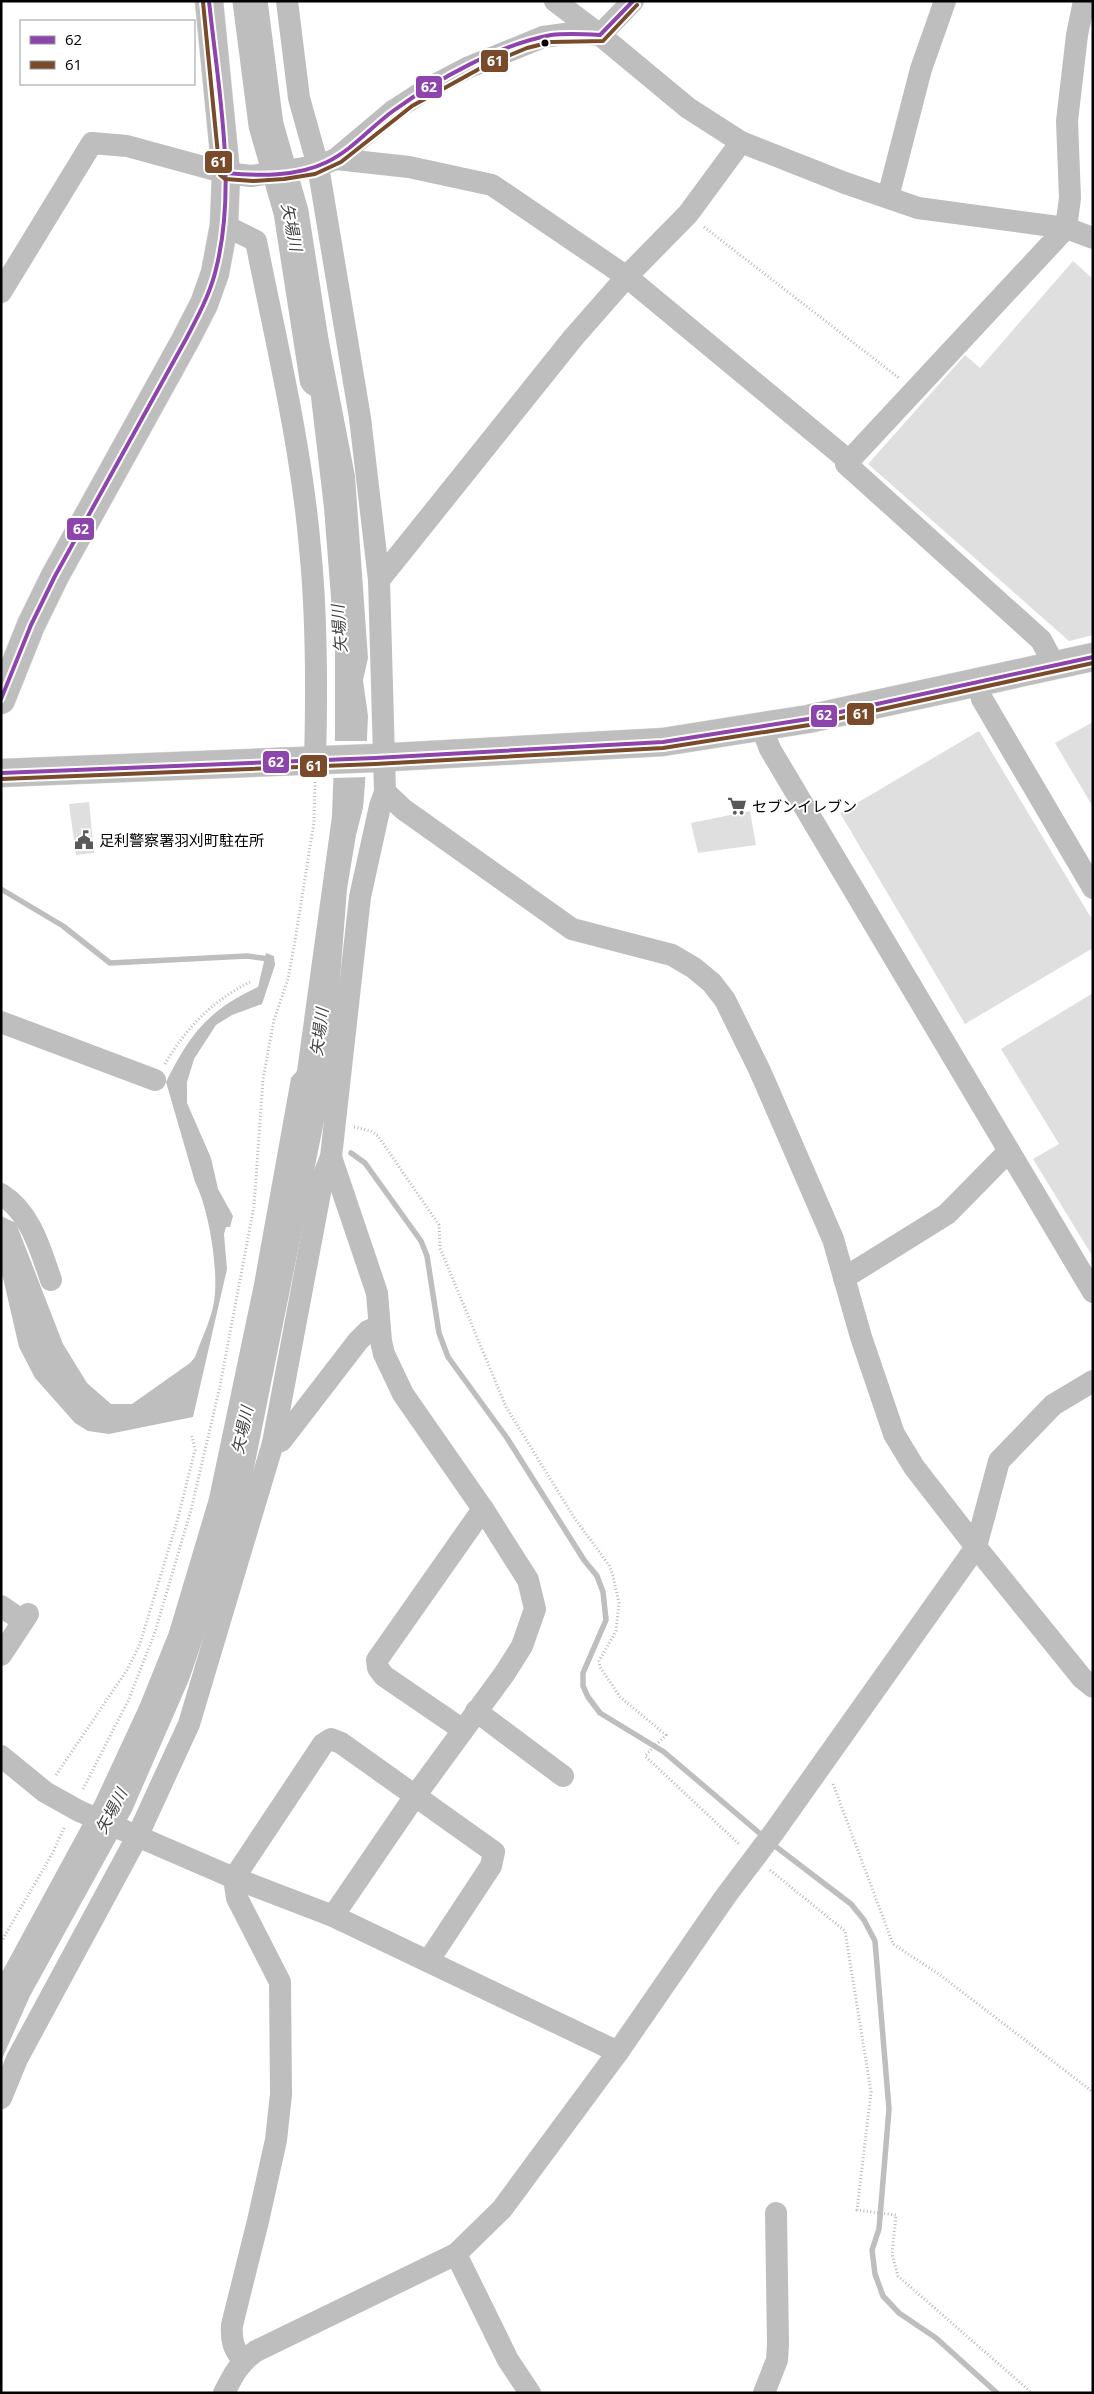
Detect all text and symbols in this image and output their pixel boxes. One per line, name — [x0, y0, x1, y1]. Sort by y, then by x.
legend — [20, 20, 195, 85]
text: 62 — [65, 29, 82, 49]
unlabelled marker — [540, 38, 550, 48]
line badge: 61 — [480, 49, 509, 73]
text: 61 — [487, 51, 503, 70]
text: 61 — [65, 54, 82, 74]
line badge: 62 — [415, 75, 443, 99]
text: 62 — [421, 77, 437, 96]
line badge: 61 — [204, 150, 233, 174]
text: 61 — [211, 152, 227, 171]
water label: 矢場川 — [277, 201, 308, 255]
line badge: 62 — [66, 517, 95, 541]
text: 62 — [73, 519, 89, 538]
water label: 矢場川 — [326, 602, 352, 654]
line badge: 61 — [846, 702, 875, 726]
line badge: 62 — [810, 704, 838, 728]
text: 61 — [853, 704, 869, 723]
text: 62 — [816, 705, 832, 724]
line badge: 62 — [262, 750, 290, 774]
text: 62 — [268, 752, 284, 771]
line badge: 61 — [299, 754, 328, 778]
text: 61 — [306, 756, 322, 775]
supermarket icon: セブンイレブン — [726, 795, 748, 817]
place label: セブンイレブン — [752, 796, 857, 816]
public building icon: 足利警察署羽刈町駐在所 — [73, 829, 95, 851]
place label: 足利警察署羽刈町駐在所 — [99, 830, 264, 850]
water label: 矢場川 — [305, 1005, 333, 1057]
water label: 矢場川 — [226, 1402, 258, 1456]
water label: 矢場川 — [90, 1783, 133, 1837]

